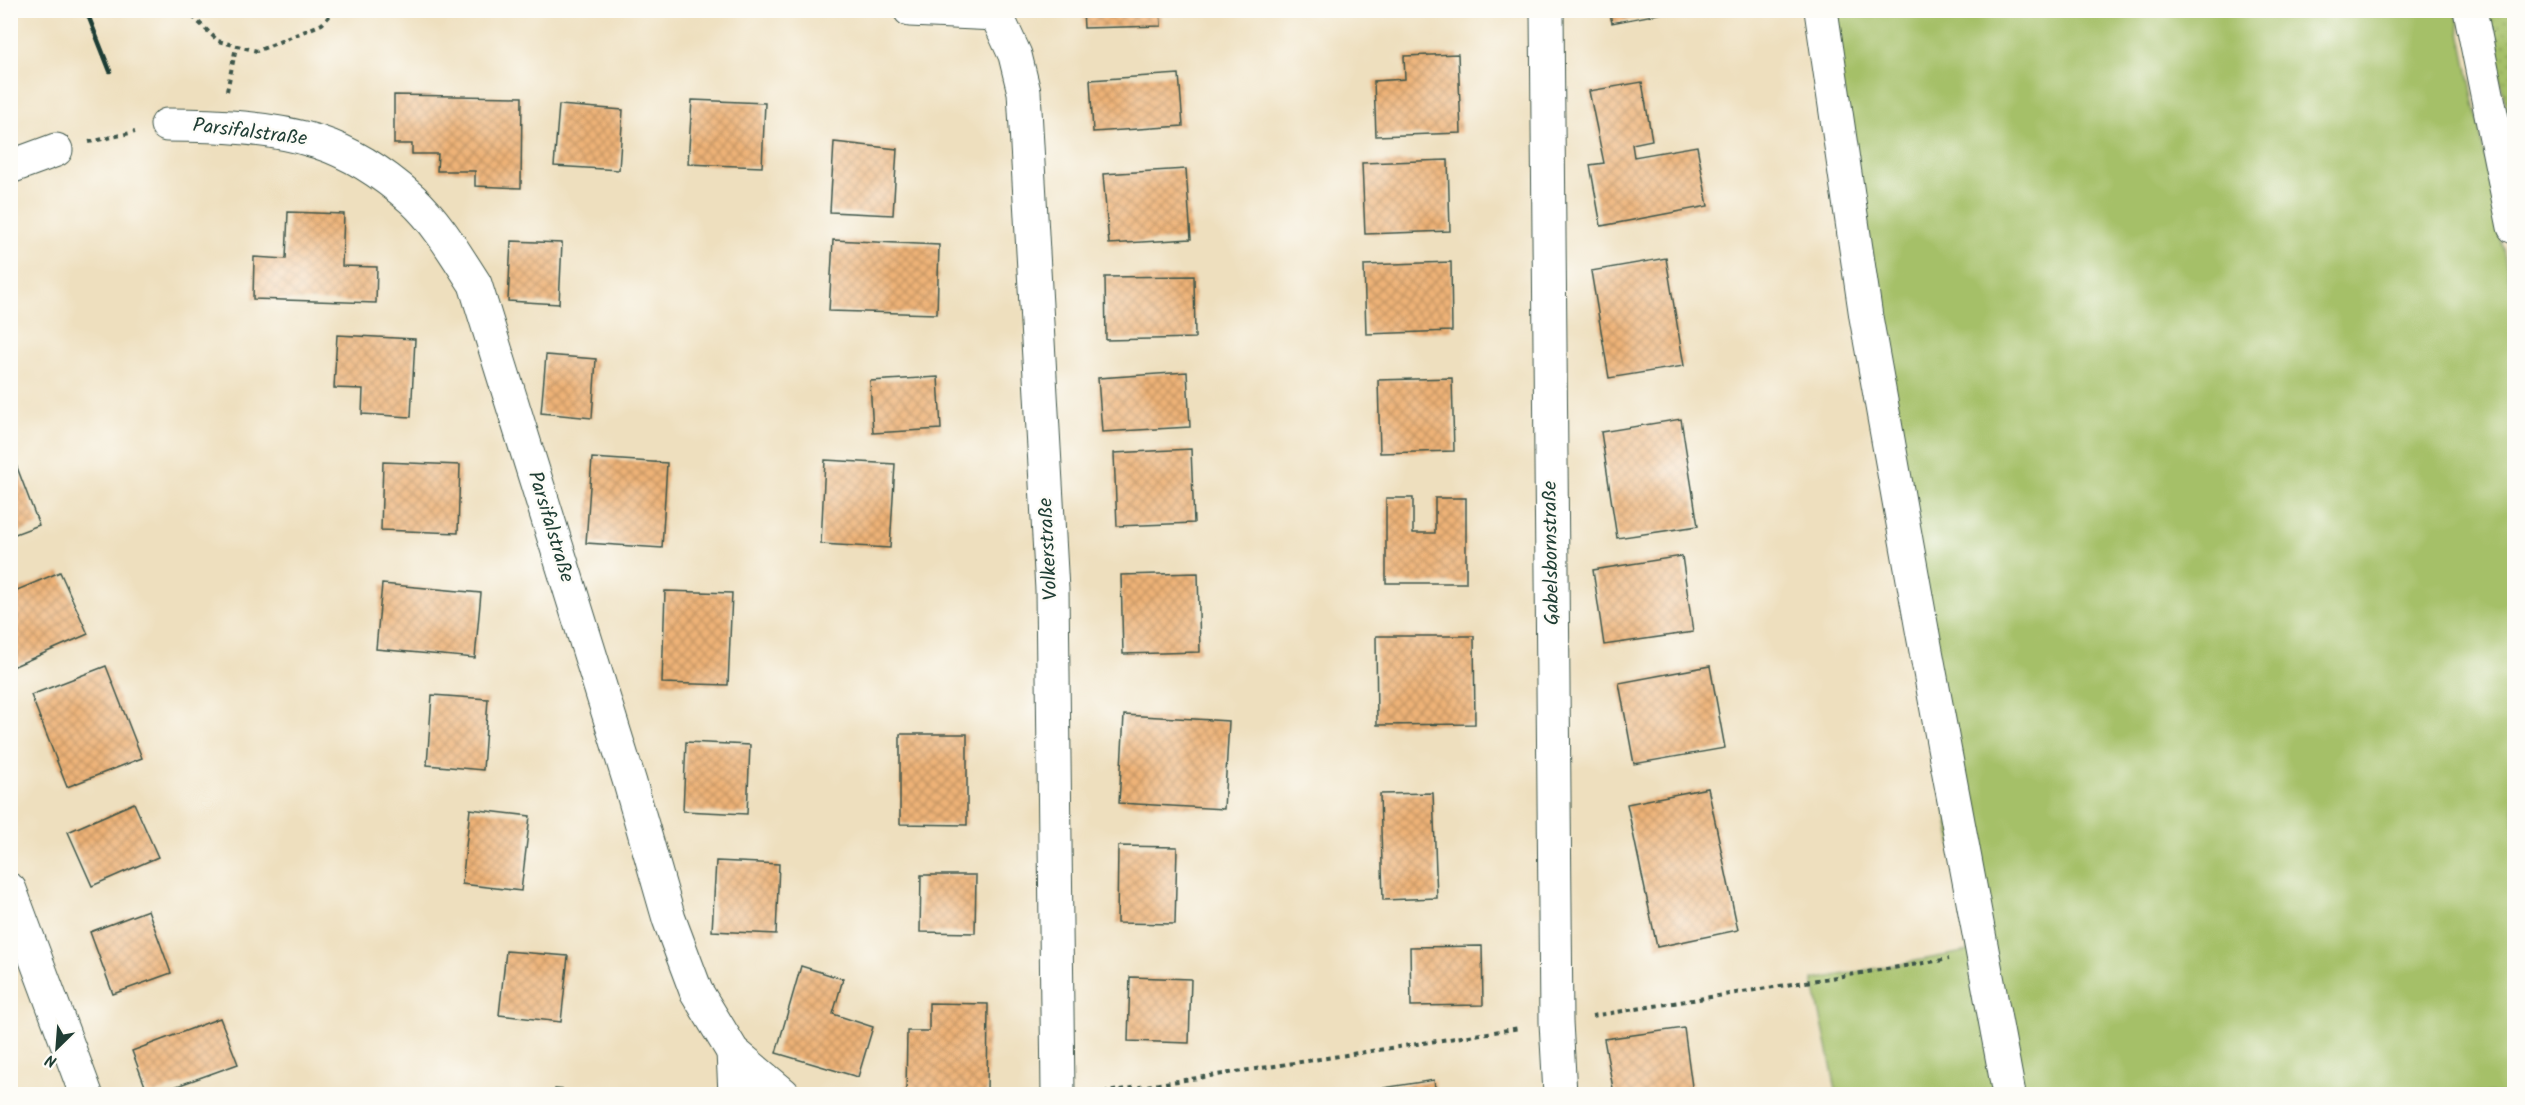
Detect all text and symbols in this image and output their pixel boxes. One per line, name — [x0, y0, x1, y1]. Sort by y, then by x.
street label: Parsifalstraße — [191, 110, 309, 156]
street label: Parsifalstraße — [518, 467, 582, 587]
street label: Gabelsbornstraße — [1535, 481, 1569, 625]
street label: Volkerstraße — [1030, 497, 1068, 601]
north arrow — [27, 1018, 87, 1078]
text: N — [41, 1047, 61, 1074]

